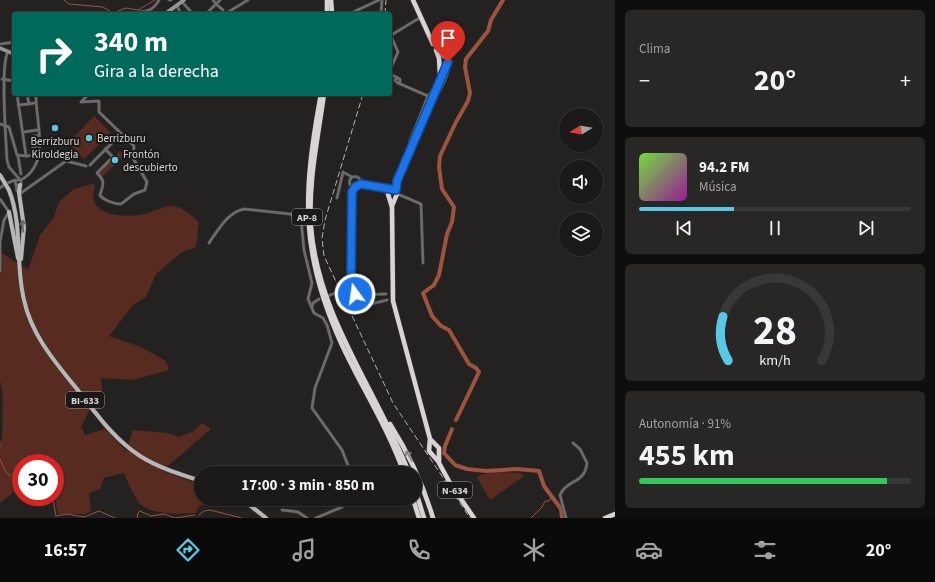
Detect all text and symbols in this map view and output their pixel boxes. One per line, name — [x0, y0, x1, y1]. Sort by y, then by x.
pin — [431, 21, 465, 62]
text: 340 m — [94, 22, 168, 62]
icon: arrive — [437, 27, 459, 49]
icon: right — [28, 28, 80, 80]
text: Clima — [639, 40, 670, 58]
text: Gira a la derecha — [94, 59, 219, 84]
text: 20° — [754, 59, 796, 102]
text: − — [639, 65, 650, 97]
text: + — [900, 65, 911, 97]
north arrow — [559, 108, 603, 152]
map controls — [559, 108, 603, 256]
marker: Berrizburu Kiroldegia — [50, 123, 60, 133]
place label: Berrizburu — [97, 131, 146, 146]
marker: Berrizburu — [84, 133, 94, 143]
place label: Berrizburu Kiroldegia — [31, 134, 79, 162]
place label: Frontón descubierto — [123, 147, 178, 175]
marker: Frontón descubierto — [110, 155, 120, 165]
text: 94.2 FM — [699, 157, 750, 178]
button: sound — [559, 160, 603, 204]
text: Música — [699, 178, 737, 196]
road number: AP-8 — [292, 209, 322, 225]
button: layers — [559, 212, 603, 256]
icon: previous — [673, 217, 695, 239]
icon: pause — [764, 217, 786, 239]
icon: next — [855, 217, 877, 239]
one-way arrow — [20, 220, 27, 233]
position arrow — [334, 273, 376, 315]
text: 28 — [753, 300, 797, 360]
text: km/h — [759, 349, 791, 370]
road number: BI-633 — [66, 392, 104, 408]
text: Autonomía · 91% — [639, 415, 731, 433]
text: 455 km — [639, 434, 735, 477]
one-way arrow — [405, 450, 413, 462]
speed limit sign: 30 — [12, 454, 64, 506]
text: 17:00 · 3 min · 850 m — [241, 475, 375, 496]
road number: N-634 — [438, 482, 472, 498]
icon: directions — [174, 536, 202, 564]
icon: music — [290, 536, 318, 564]
icon: phone — [405, 536, 433, 564]
icon: climate — [520, 536, 548, 564]
icon: car — [635, 536, 663, 564]
icon: filters — [751, 536, 779, 564]
text: 16:57 — [44, 538, 87, 563]
text: 20° — [866, 538, 891, 563]

